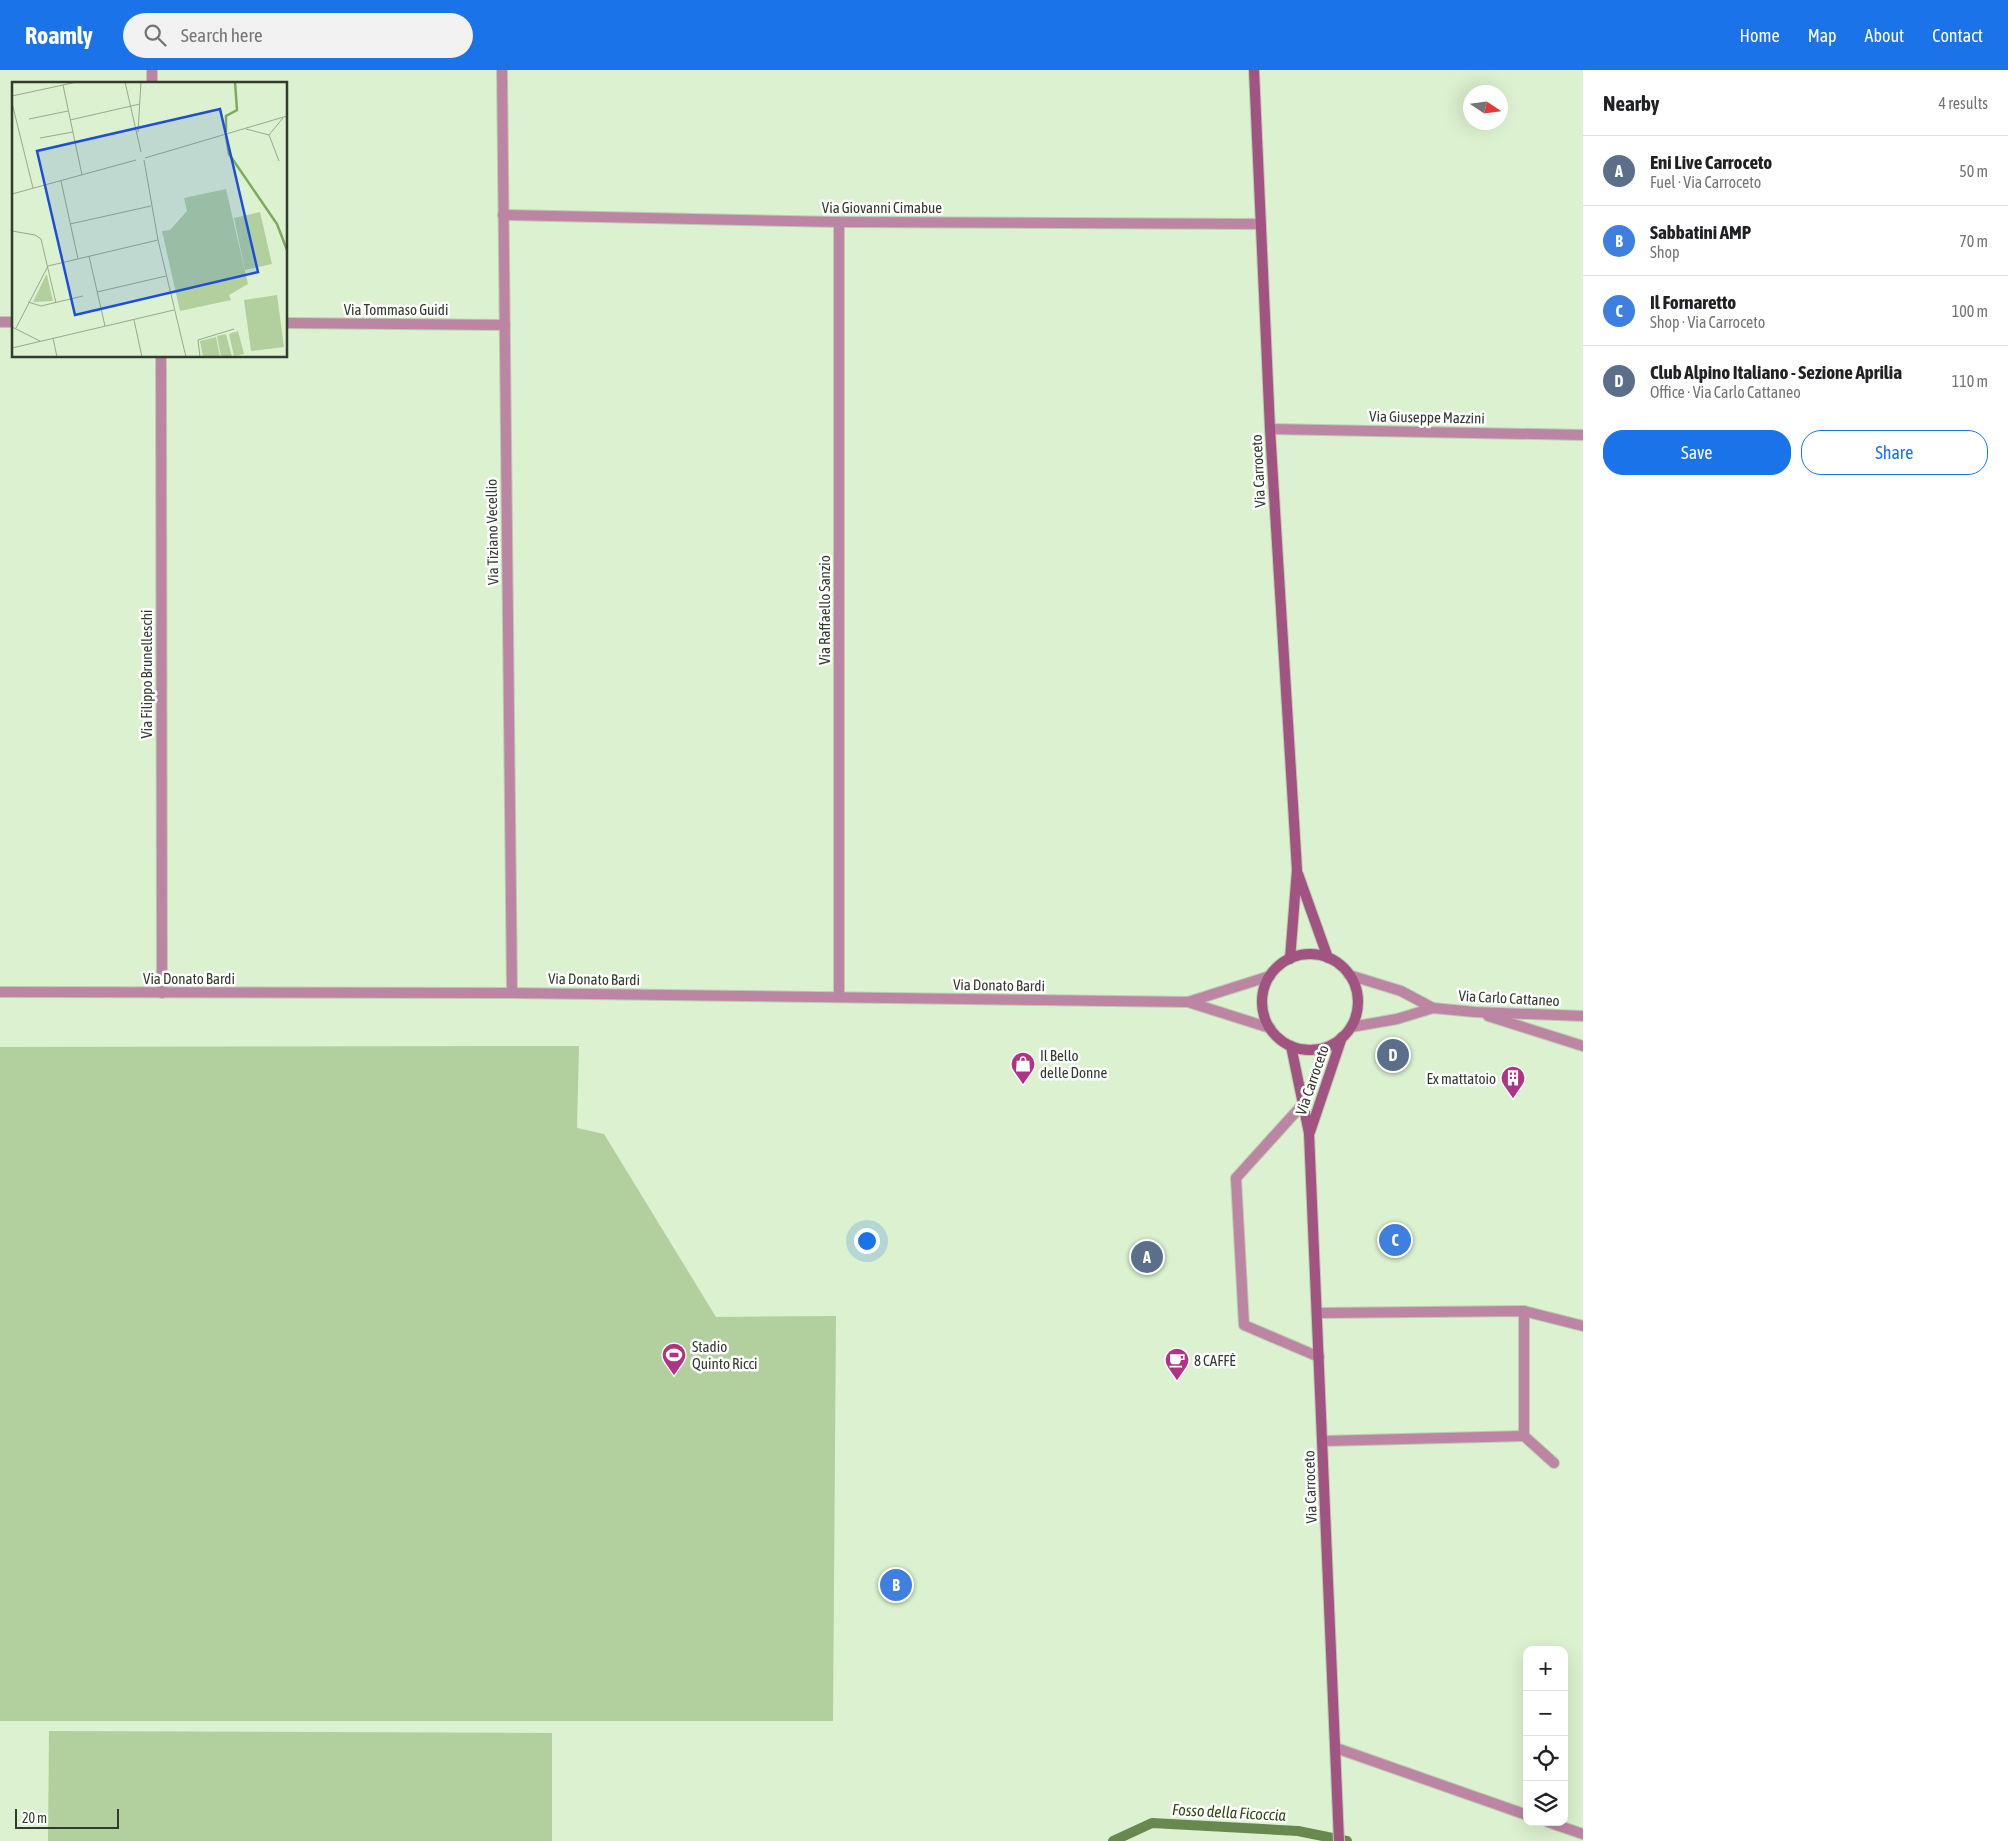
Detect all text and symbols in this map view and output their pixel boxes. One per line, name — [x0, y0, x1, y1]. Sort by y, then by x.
search box — [123, 13, 473, 58]
icon: search — [141, 21, 169, 49]
text: Roamly — [25, 22, 93, 49]
text: Search here — [181, 24, 263, 46]
text: Home — [1740, 25, 1780, 46]
text: Map — [1808, 25, 1837, 46]
text: About — [1865, 25, 1904, 46]
text: Contact — [1932, 25, 1983, 46]
inset map — [12, 82, 288, 358]
north arrow — [1463, 85, 1508, 130]
text: Nearby — [1603, 91, 1659, 115]
text: 4 results — [1938, 94, 1988, 112]
text: Eni Live Carroceto — [1650, 151, 1772, 173]
text: A — [1615, 162, 1623, 180]
text: 50 m — [1959, 162, 1988, 180]
text: Fuel · Via Carroceto — [1650, 173, 1761, 191]
street label: Via Giovanni Cimabue — [822, 199, 942, 216]
text: Sabbatini AMP — [1650, 221, 1751, 243]
text: B — [1615, 232, 1623, 250]
text: 70 m — [1959, 232, 1988, 250]
text: Shop — [1650, 243, 1680, 261]
text: Il Fornaretto — [1650, 291, 1736, 313]
street label: Via Tommaso Guidi — [344, 301, 448, 318]
text: C — [1615, 302, 1623, 320]
text: 100 m — [1952, 302, 1988, 320]
text: Shop · Via Carroceto — [1650, 313, 1765, 331]
text: Club Alpino Italiano - Sezione Aprilia — [1650, 361, 1902, 383]
text: D — [1615, 372, 1623, 390]
text: 110 m — [1952, 372, 1988, 390]
text: Office · Via Carlo Cattaneo — [1650, 383, 1801, 401]
street label: Via Giuseppe Mazzini — [1369, 407, 1485, 427]
button: Save — [1603, 430, 1791, 475]
button: Share — [1801, 430, 1988, 475]
street label: Via Carroceto — [1248, 434, 1268, 508]
street label: Via Tiziano Vecellio — [483, 479, 501, 585]
street label: Via Raffaello Sanzio — [816, 555, 833, 665]
street label: Via Filippo Brunelleschi — [138, 609, 155, 739]
street label: Via Donato Bardi — [143, 970, 235, 987]
street label: Via Donato Bardi — [548, 970, 640, 988]
street label: Via Donato Bardi — [953, 976, 1045, 994]
street label: Via Carlo Cattaneo — [1458, 987, 1560, 1009]
pin: D — [1377, 1036, 1409, 1074]
street label: Via Carroceto — [1292, 1043, 1332, 1117]
place label: Il Bello delle Donne — [1040, 1047, 1108, 1081]
shop icon: Il Bello delle Donne — [1010, 1051, 1036, 1085]
building icon: Ex mattatoio — [1500, 1065, 1526, 1099]
place label: Ex mattatoio — [1426, 1070, 1496, 1087]
pin: C — [1379, 1221, 1411, 1259]
your location — [854, 1228, 880, 1254]
pin: A — [1131, 1238, 1163, 1276]
place label: Stadio Quinto Ricci — [692, 1338, 758, 1372]
sports icon: Stadio Quinto Ricci — [661, 1342, 687, 1376]
cafe icon: 8 CAFFÈ — [1164, 1347, 1190, 1381]
place label: 8 CAFFÈ — [1194, 1352, 1236, 1369]
street label: Via Carroceto — [1300, 1450, 1320, 1524]
pin: B — [880, 1566, 912, 1604]
map controls — [1523, 1646, 1568, 1826]
button: + — [1523, 1646, 1568, 1691]
button: − — [1523, 1691, 1568, 1736]
button: locate — [1523, 1736, 1568, 1781]
button: layers — [1523, 1781, 1568, 1826]
water label: Fosso della Ficoccia — [1172, 1800, 1287, 1824]
scale bar — [15, 1806, 119, 1829]
text: 20 m — [22, 1810, 47, 1826]

